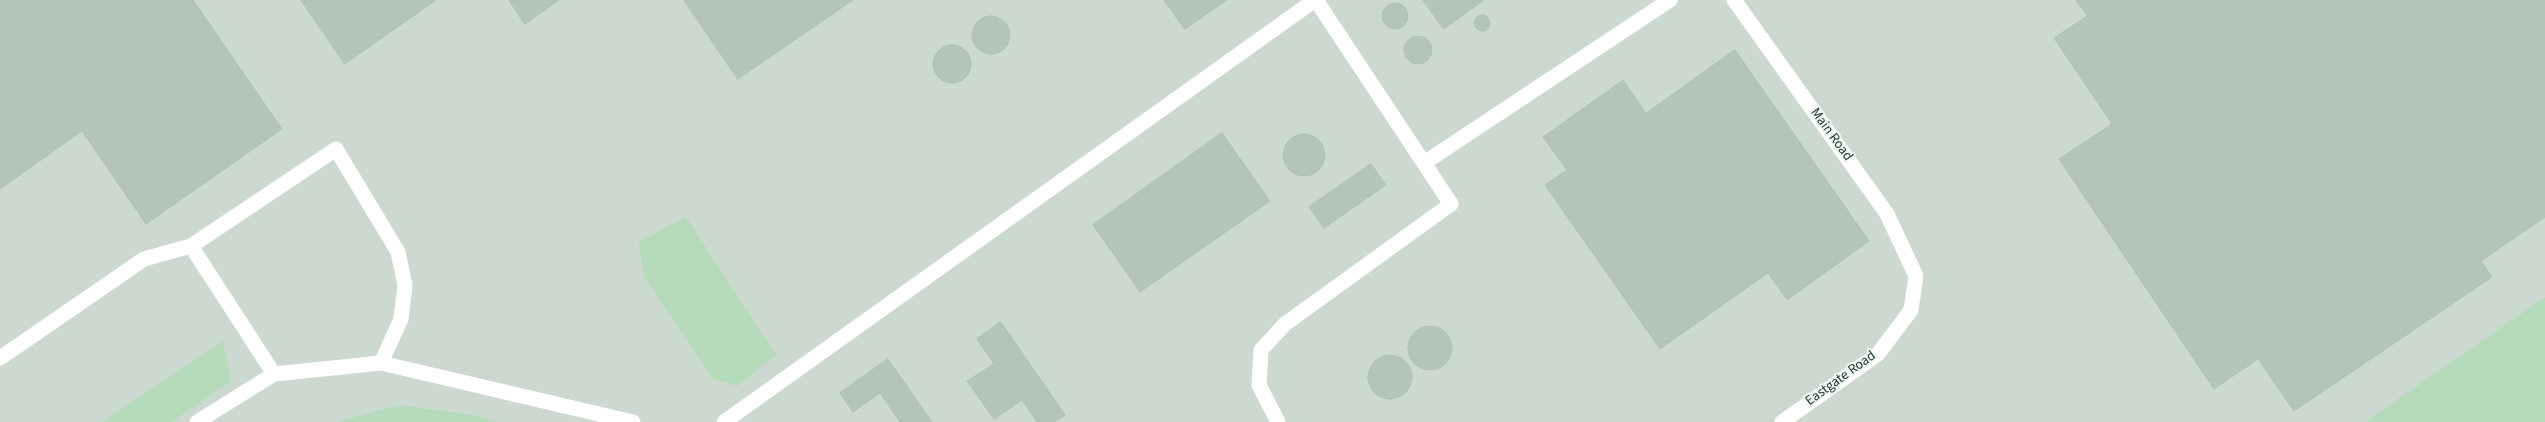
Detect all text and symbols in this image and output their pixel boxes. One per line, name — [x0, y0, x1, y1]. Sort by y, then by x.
street label: Main Road — [1806, 105, 1856, 165]
street label: Eastgate Road — [1803, 348, 1879, 410]

